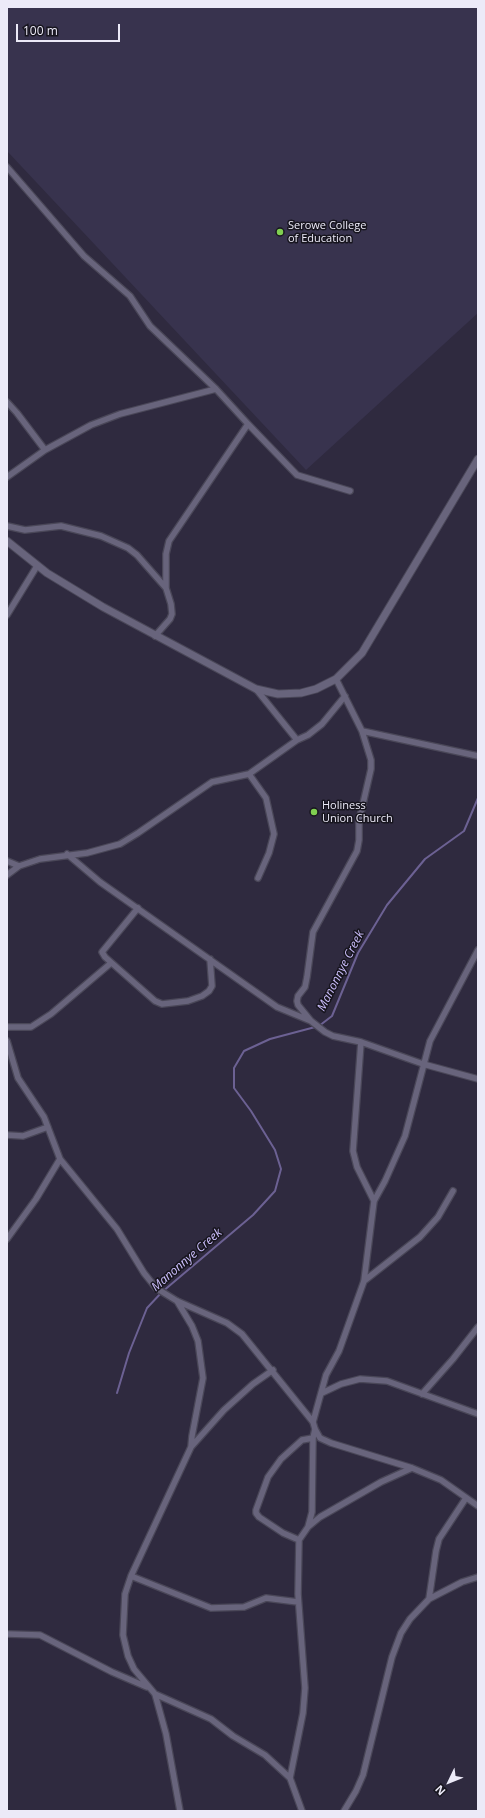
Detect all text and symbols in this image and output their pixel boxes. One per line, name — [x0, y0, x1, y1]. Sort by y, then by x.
scale bar — [18, 16, 122, 42]
text: 100 m — [23, 22, 58, 39]
place label: Serowe College of Education — [288, 219, 366, 245]
marker: Serowe College of Education — [275, 227, 285, 237]
place label: Holiness Union Church — [322, 799, 393, 825]
marker: Holiness Union Church — [309, 807, 319, 817]
water label: Manonnye Creek — [314, 928, 368, 1014]
water label: Manonnye Creek — [149, 1226, 225, 1294]
north arrow — [429, 1762, 469, 1802]
text: N — [431, 1782, 448, 1799]

